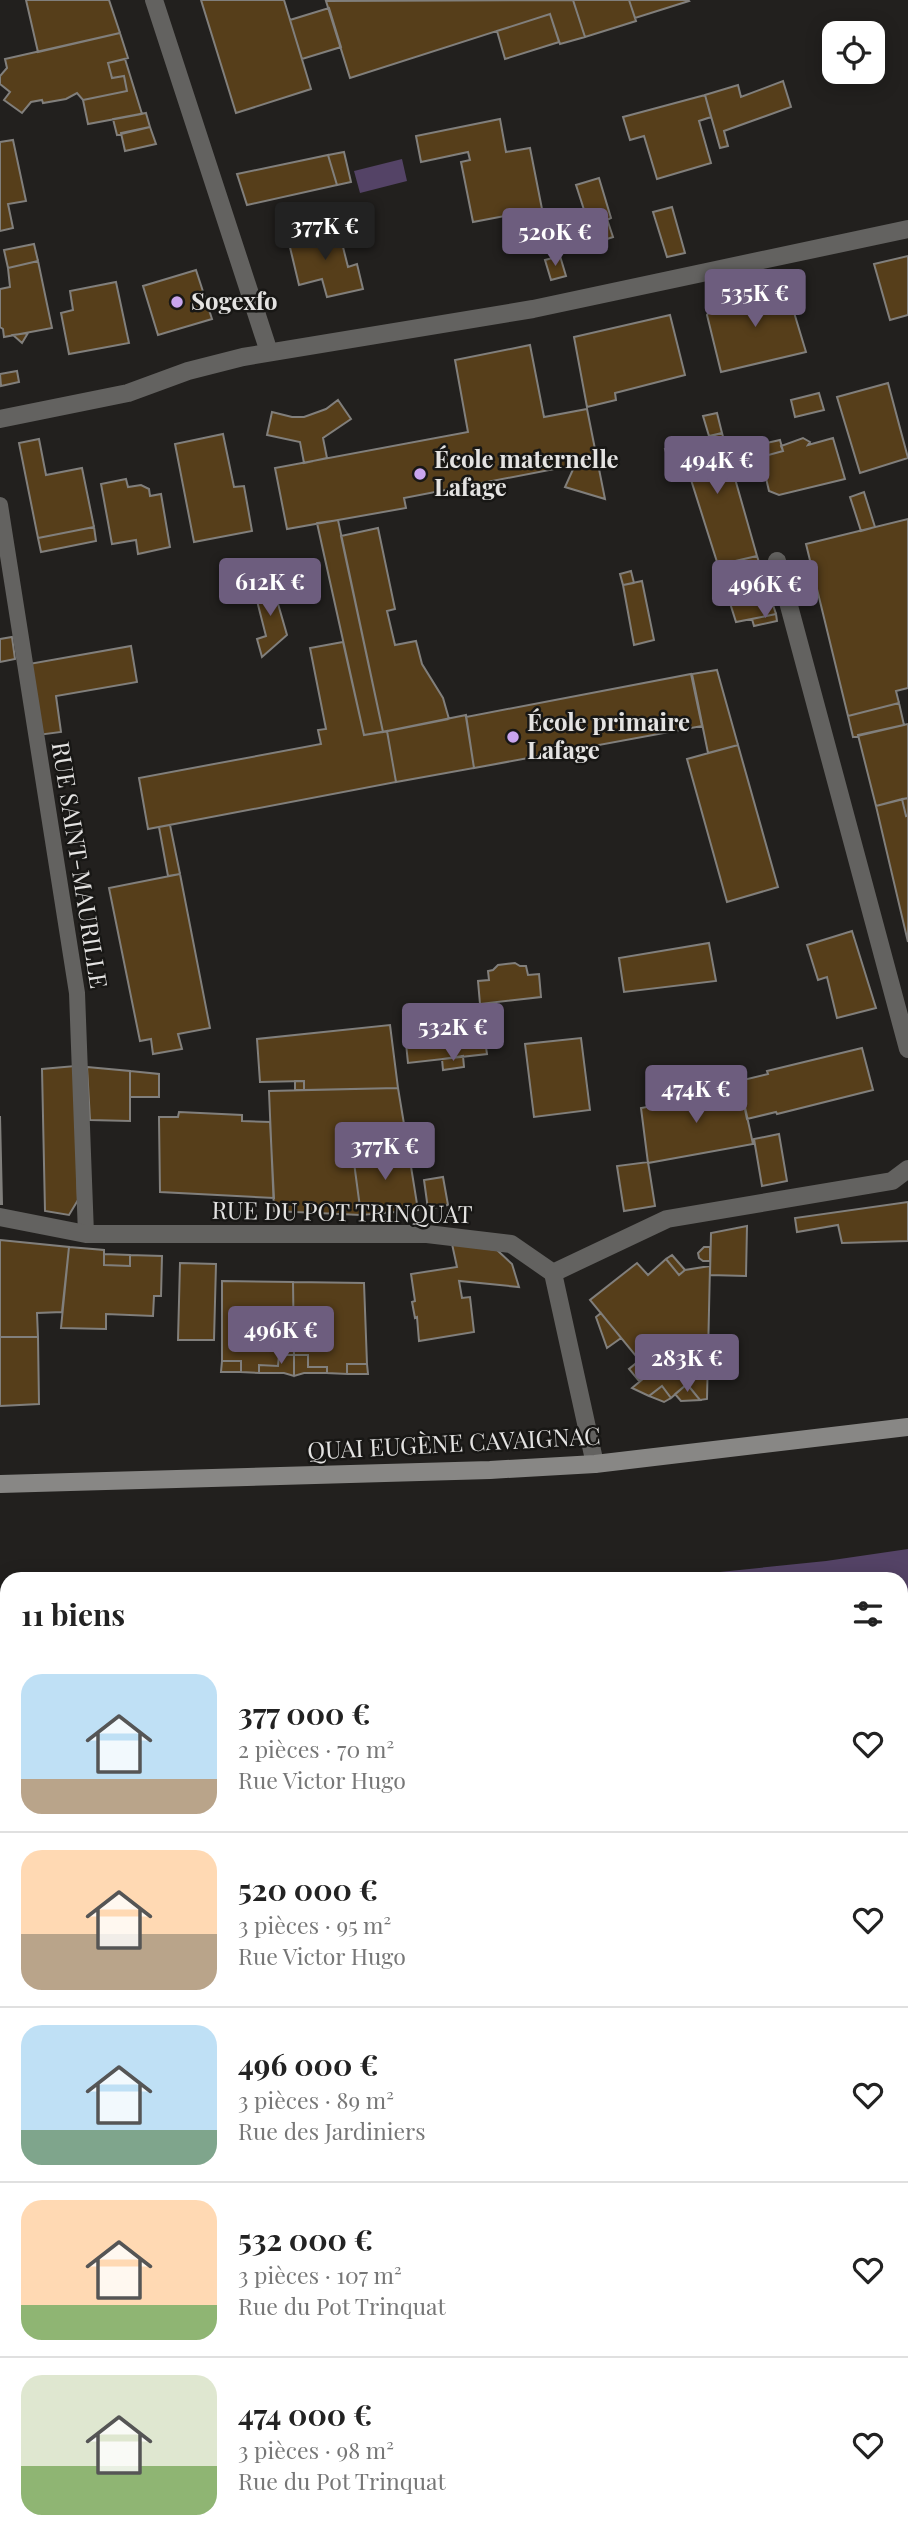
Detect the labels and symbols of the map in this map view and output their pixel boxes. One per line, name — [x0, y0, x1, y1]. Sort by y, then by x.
pin: 377K € — [268, 202, 382, 262]
pin: 520K € — [498, 208, 612, 268]
pin: 535K € — [698, 270, 812, 329]
place label: Sogexfo — [191, 284, 278, 316]
marker: Sogexfo — [169, 294, 185, 310]
pin: 494K € — [660, 436, 774, 496]
place label: École maternelle Lafage — [434, 442, 619, 502]
marker: École maternelle Lafage — [412, 466, 428, 482]
pin: 612K € — [213, 558, 327, 618]
pin: 496K € — [708, 560, 822, 620]
place label: École primaire Lafage — [527, 705, 690, 765]
marker: École primaire Lafage — [505, 729, 521, 745]
street label: RUE SAINT-MAURILLE — [46, 739, 116, 990]
pin: 532K € — [396, 1004, 510, 1063]
pin: 474K € — [639, 1066, 753, 1125]
pin: 377K € — [328, 1122, 442, 1182]
street label: RUE DU POT TRINQUAT — [211, 1193, 473, 1229]
pin: 496K € — [224, 1306, 338, 1366]
pin: 283K € — [630, 1334, 744, 1394]
street label: QUAI EUGÈNE CAVAIGNAC — [306, 1418, 601, 1466]

